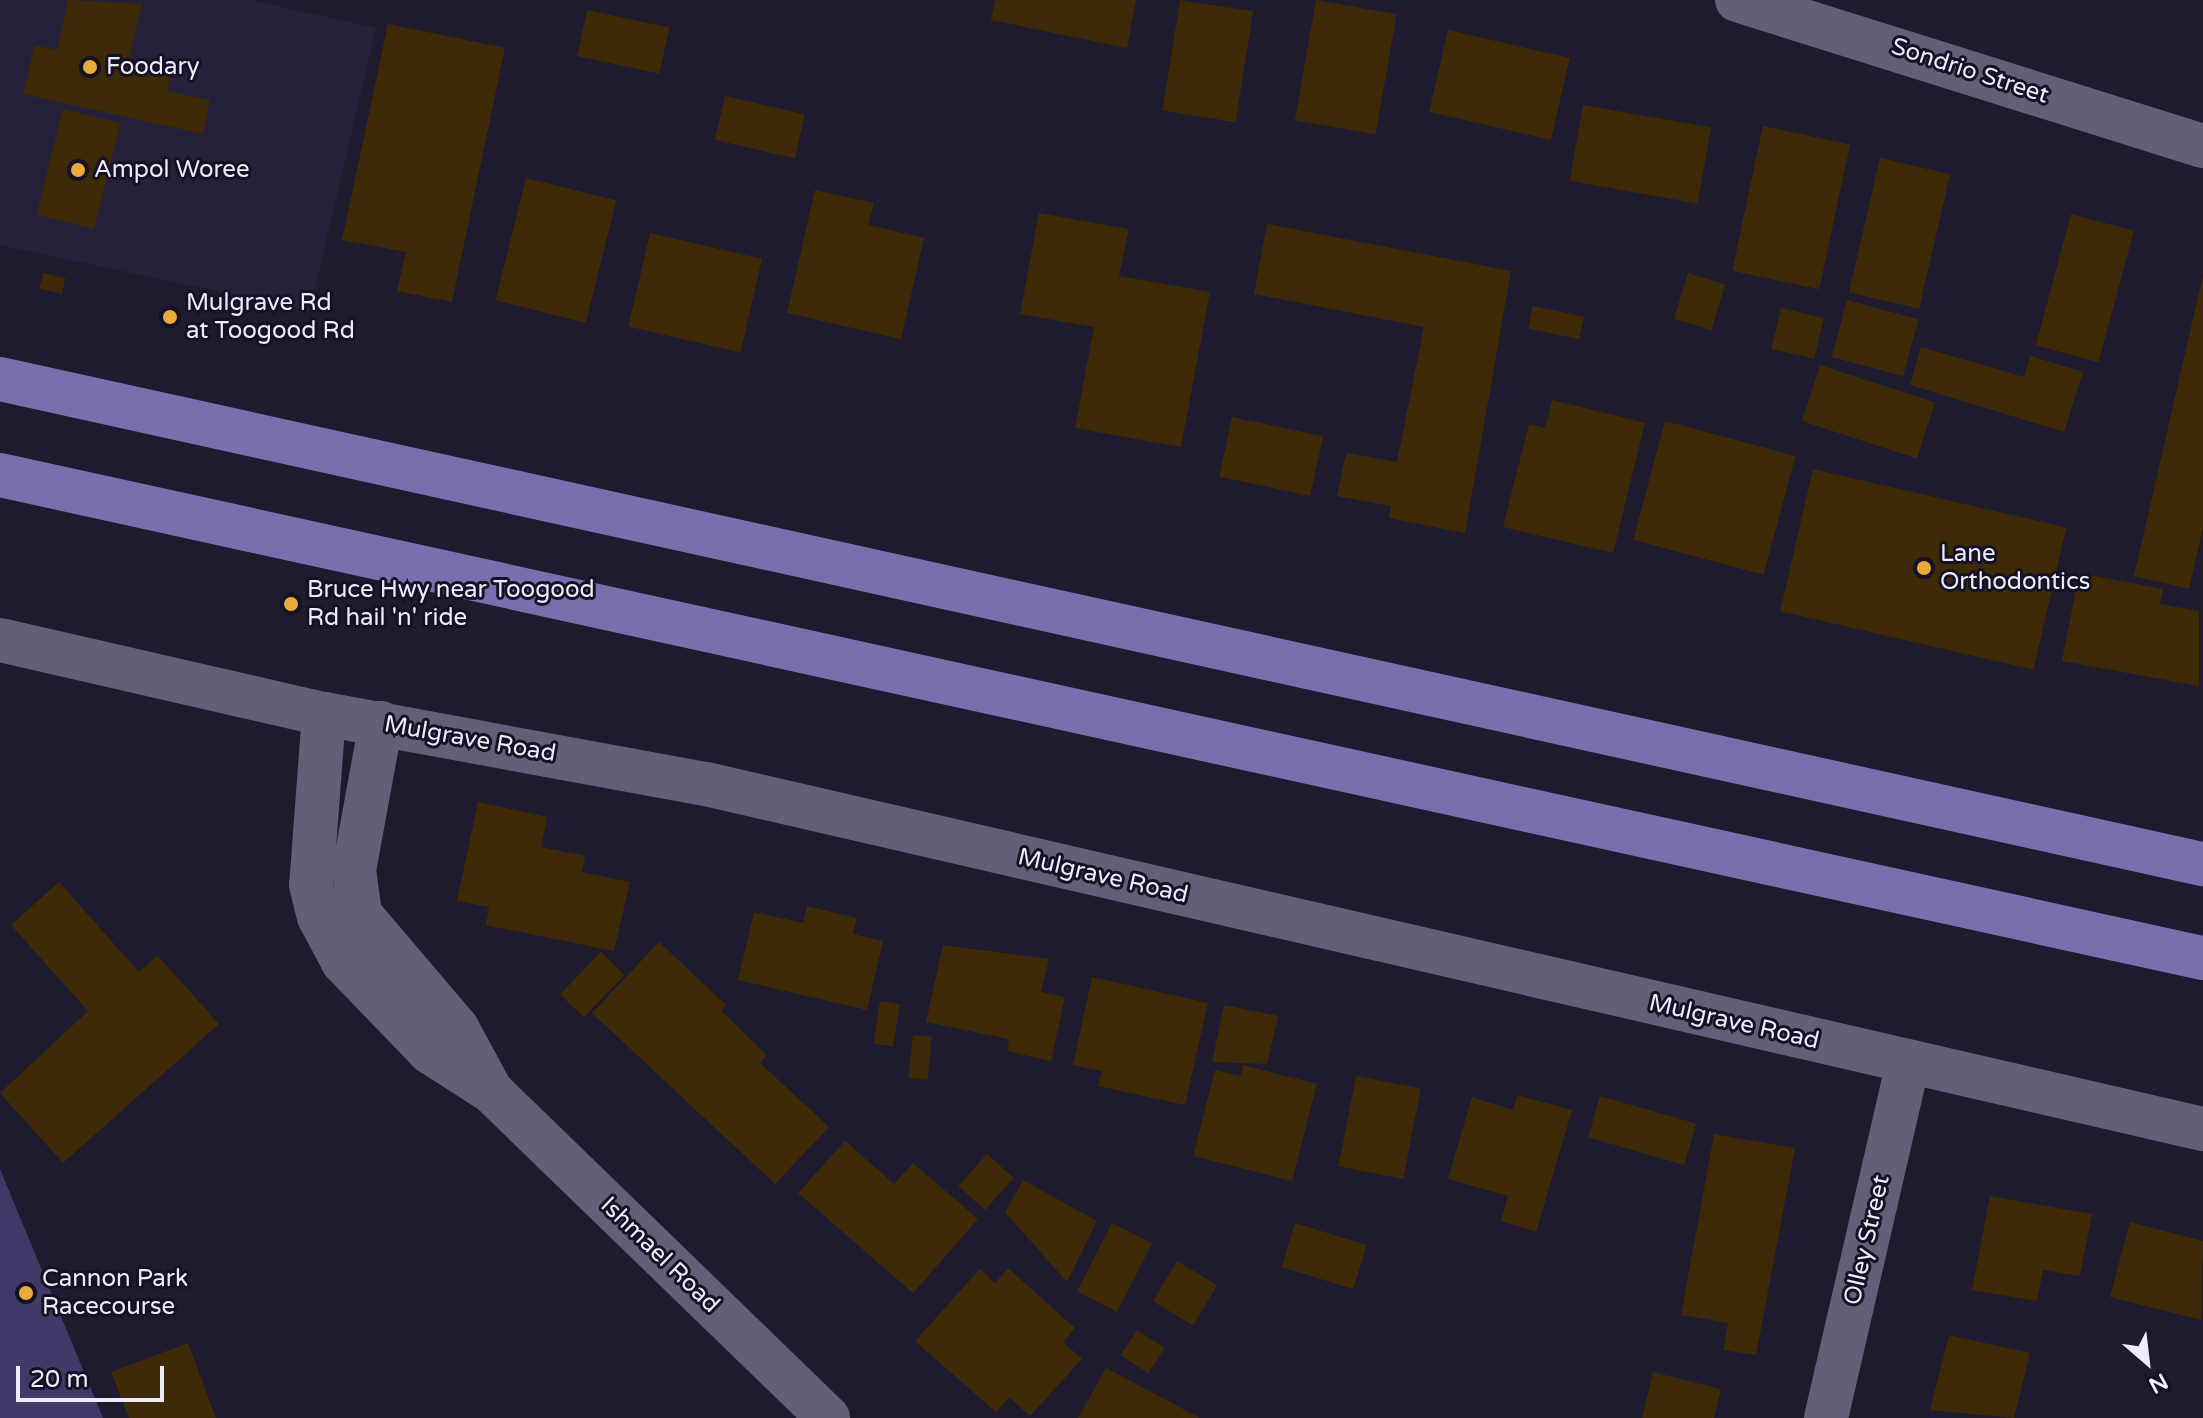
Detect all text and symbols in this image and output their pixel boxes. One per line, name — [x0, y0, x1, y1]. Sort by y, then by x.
street label: Sondrio Street — [1888, 32, 2052, 110]
place label: Foodary — [106, 53, 200, 81]
marker: Foodary — [81, 58, 99, 76]
place label: Ampol Woree — [94, 156, 250, 184]
marker: Ampol Woree — [69, 161, 87, 179]
place label: Mulgrave Rd at Toogood Rd — [186, 289, 355, 345]
marker: Mulgrave Rd at Toogood Rd — [161, 308, 179, 326]
place label: Lane Orthodontics — [1940, 540, 2090, 596]
marker: Lane Orthodontics — [1915, 559, 1933, 577]
place label: Bruce Hwy near Toogood Rd hail 'n' ride — [307, 576, 595, 632]
marker: Bruce Hwy near Toogood Rd hail 'n' ride — [282, 595, 300, 613]
street label: Mulgrave Road — [382, 710, 558, 768]
street label: Mulgrave Road — [1015, 842, 1191, 910]
street label: Mulgrave Road — [1646, 988, 1822, 1056]
street label: Olley Street — [1838, 1172, 1896, 1308]
street label: Ishmael Road — [594, 1191, 726, 1319]
place label: Cannon Park Racecourse — [42, 1265, 188, 1321]
marker: Cannon Park Racecourse — [17, 1284, 35, 1302]
north arrow — [2107, 1322, 2187, 1402]
scale bar — [20, 1350, 168, 1400]
text: 20 m — [30, 1365, 88, 1394]
text: N — [2144, 1368, 2172, 1399]

